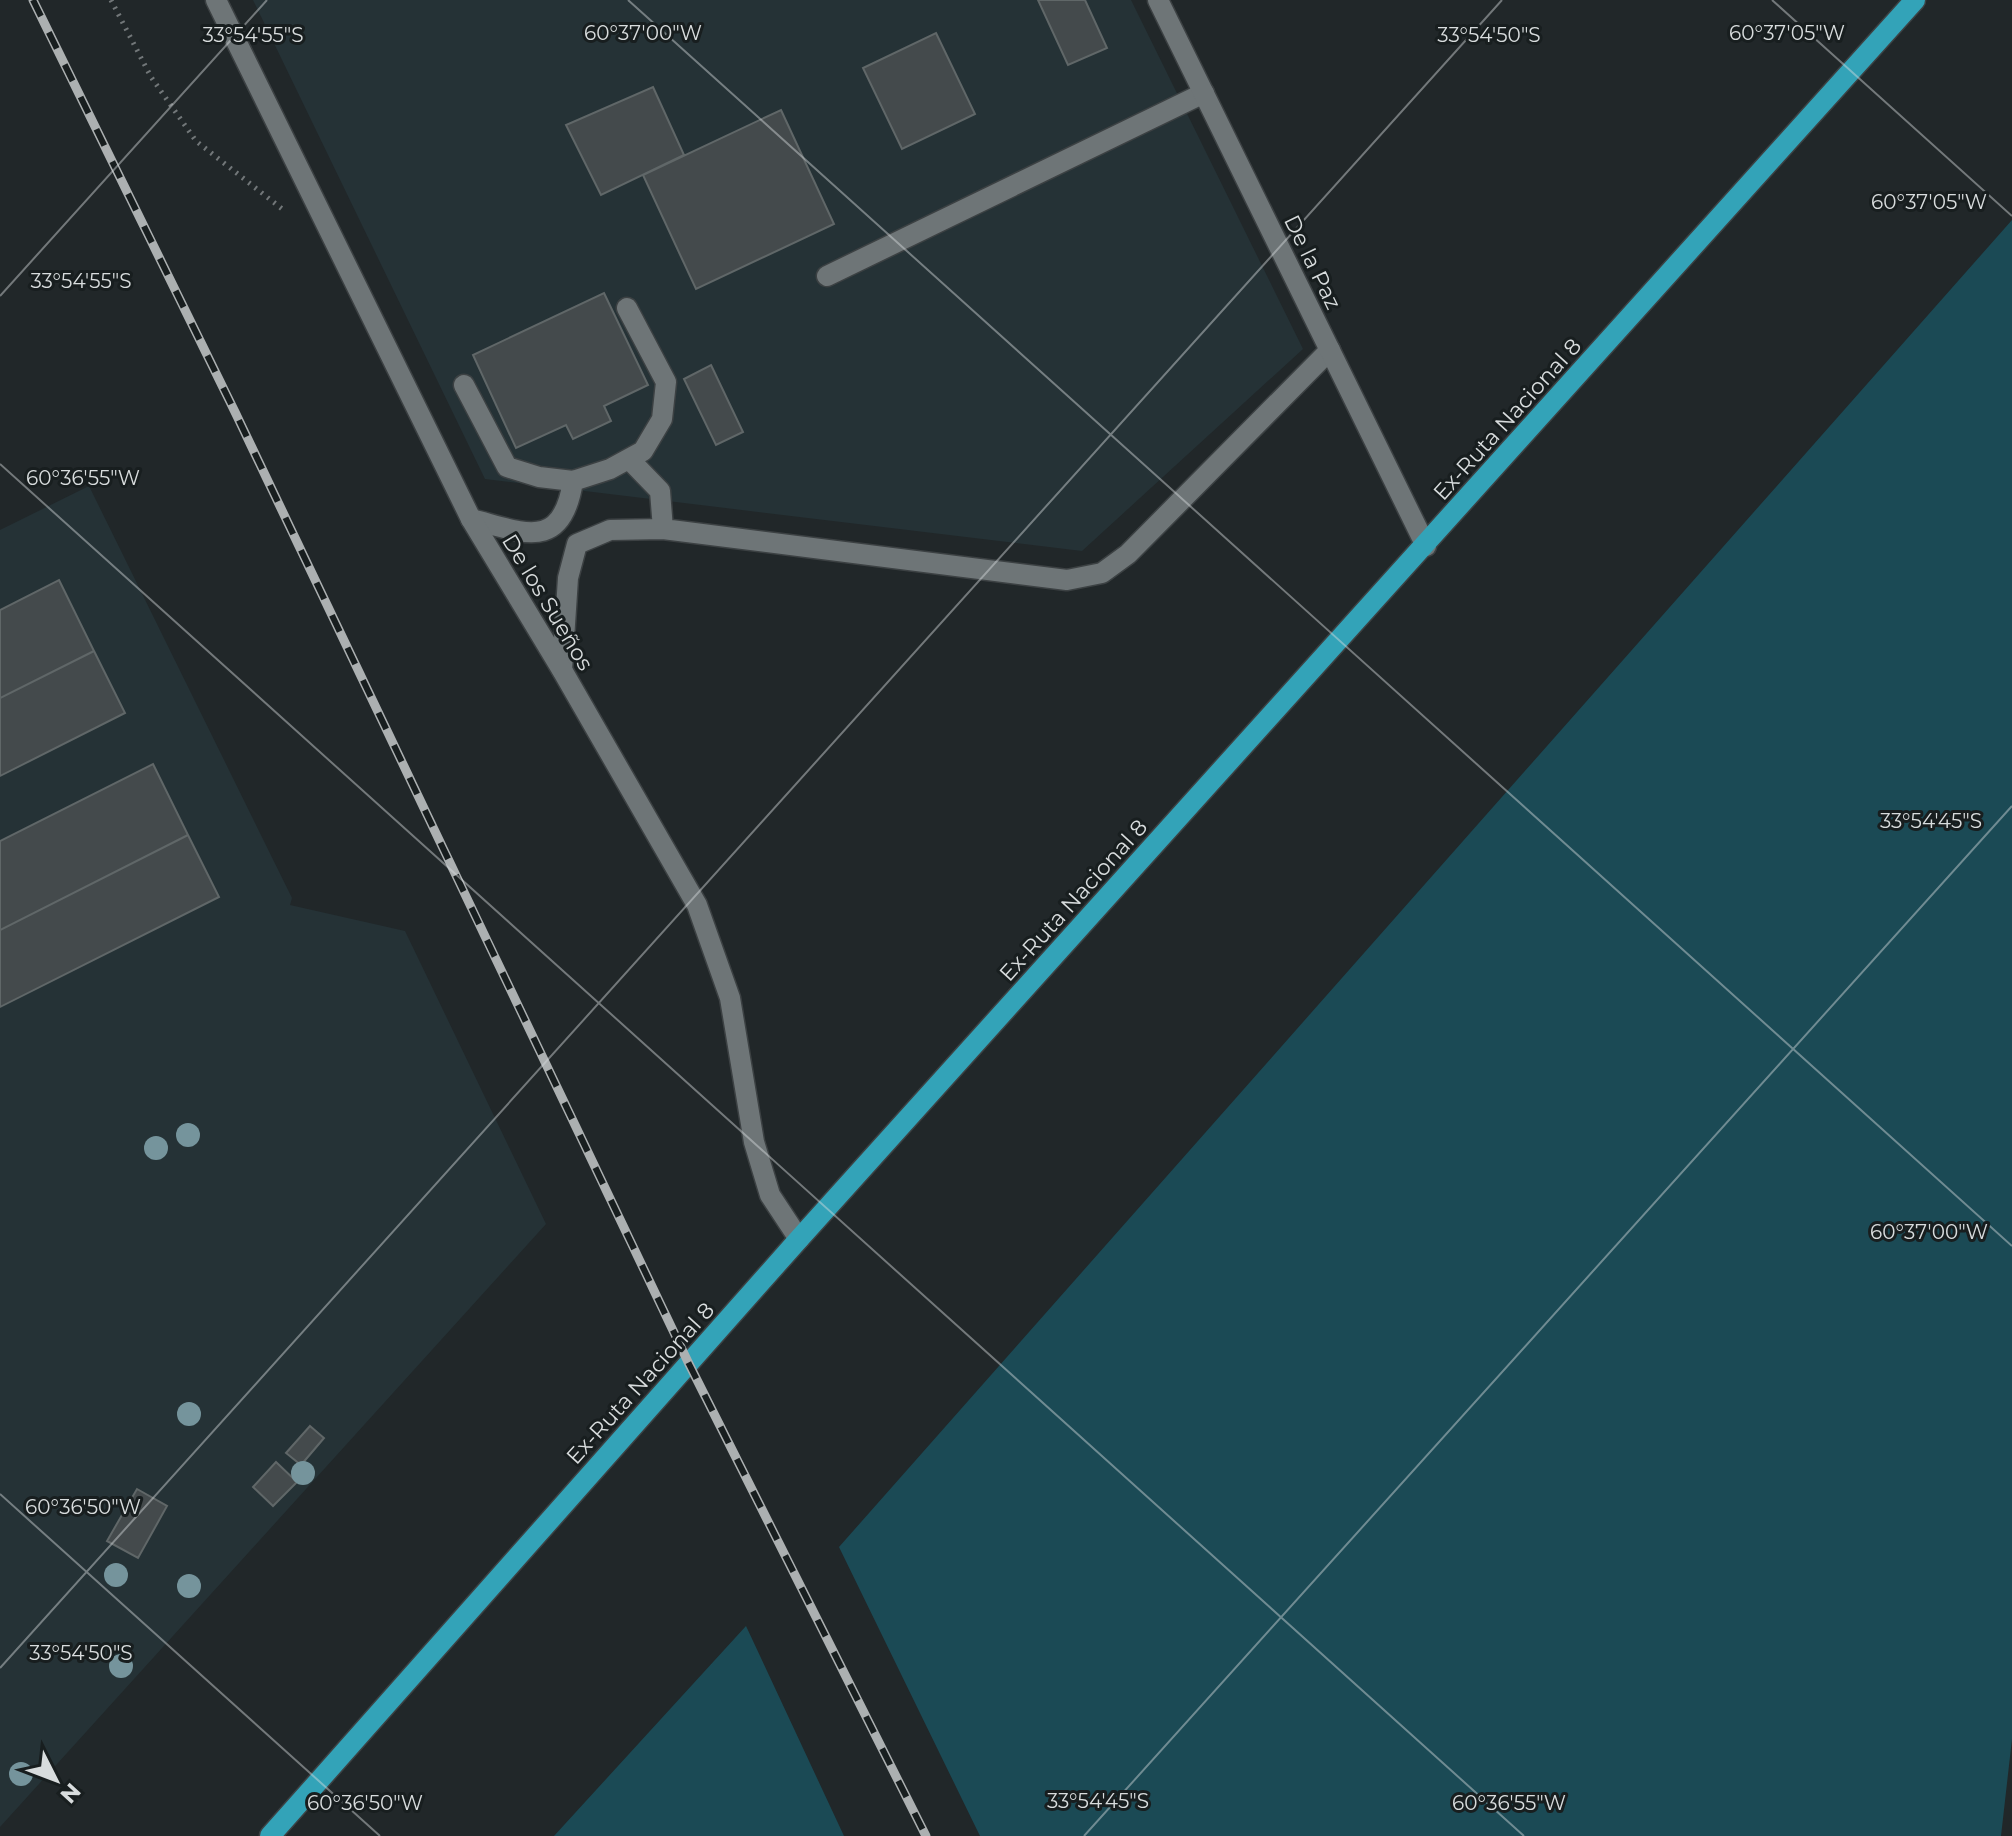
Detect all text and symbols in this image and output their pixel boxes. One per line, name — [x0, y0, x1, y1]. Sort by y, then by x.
text: 60°37'00"W — [584, 21, 702, 45]
text: 60°37'05"W — [1729, 21, 1845, 45]
text: 33°54'55"S — [202, 23, 304, 47]
text: 33°54'50"S — [1437, 23, 1541, 47]
text: 60°37'05"W — [1871, 190, 1987, 214]
street label: De la Paz — [1278, 211, 1347, 314]
text: 33°54'55"S — [30, 269, 132, 293]
street label: Ex-Ruta Nacional 8 — [1428, 333, 1587, 506]
text: 60°36'55"W — [26, 466, 140, 490]
street label: De los Sueños — [496, 529, 599, 676]
text: 33°54'45"S — [1880, 809, 1982, 833]
street label: Ex-Ruta Nacional 8 — [994, 814, 1153, 987]
text: 60°37'00"W — [1870, 1220, 1988, 1244]
street label: Ex-Ruta Nacional 8 — [561, 1297, 720, 1470]
text: 60°36'50"W — [25, 1495, 141, 1519]
text: 33°54'50"S — [29, 1641, 133, 1665]
north arrow — [16, 1740, 96, 1820]
text: N — [55, 1777, 86, 1809]
text: 33°54'45"S — [1047, 1789, 1149, 1813]
text: 60°36'50"W — [307, 1791, 423, 1815]
text: 60°36'55"W — [1452, 1791, 1566, 1815]

